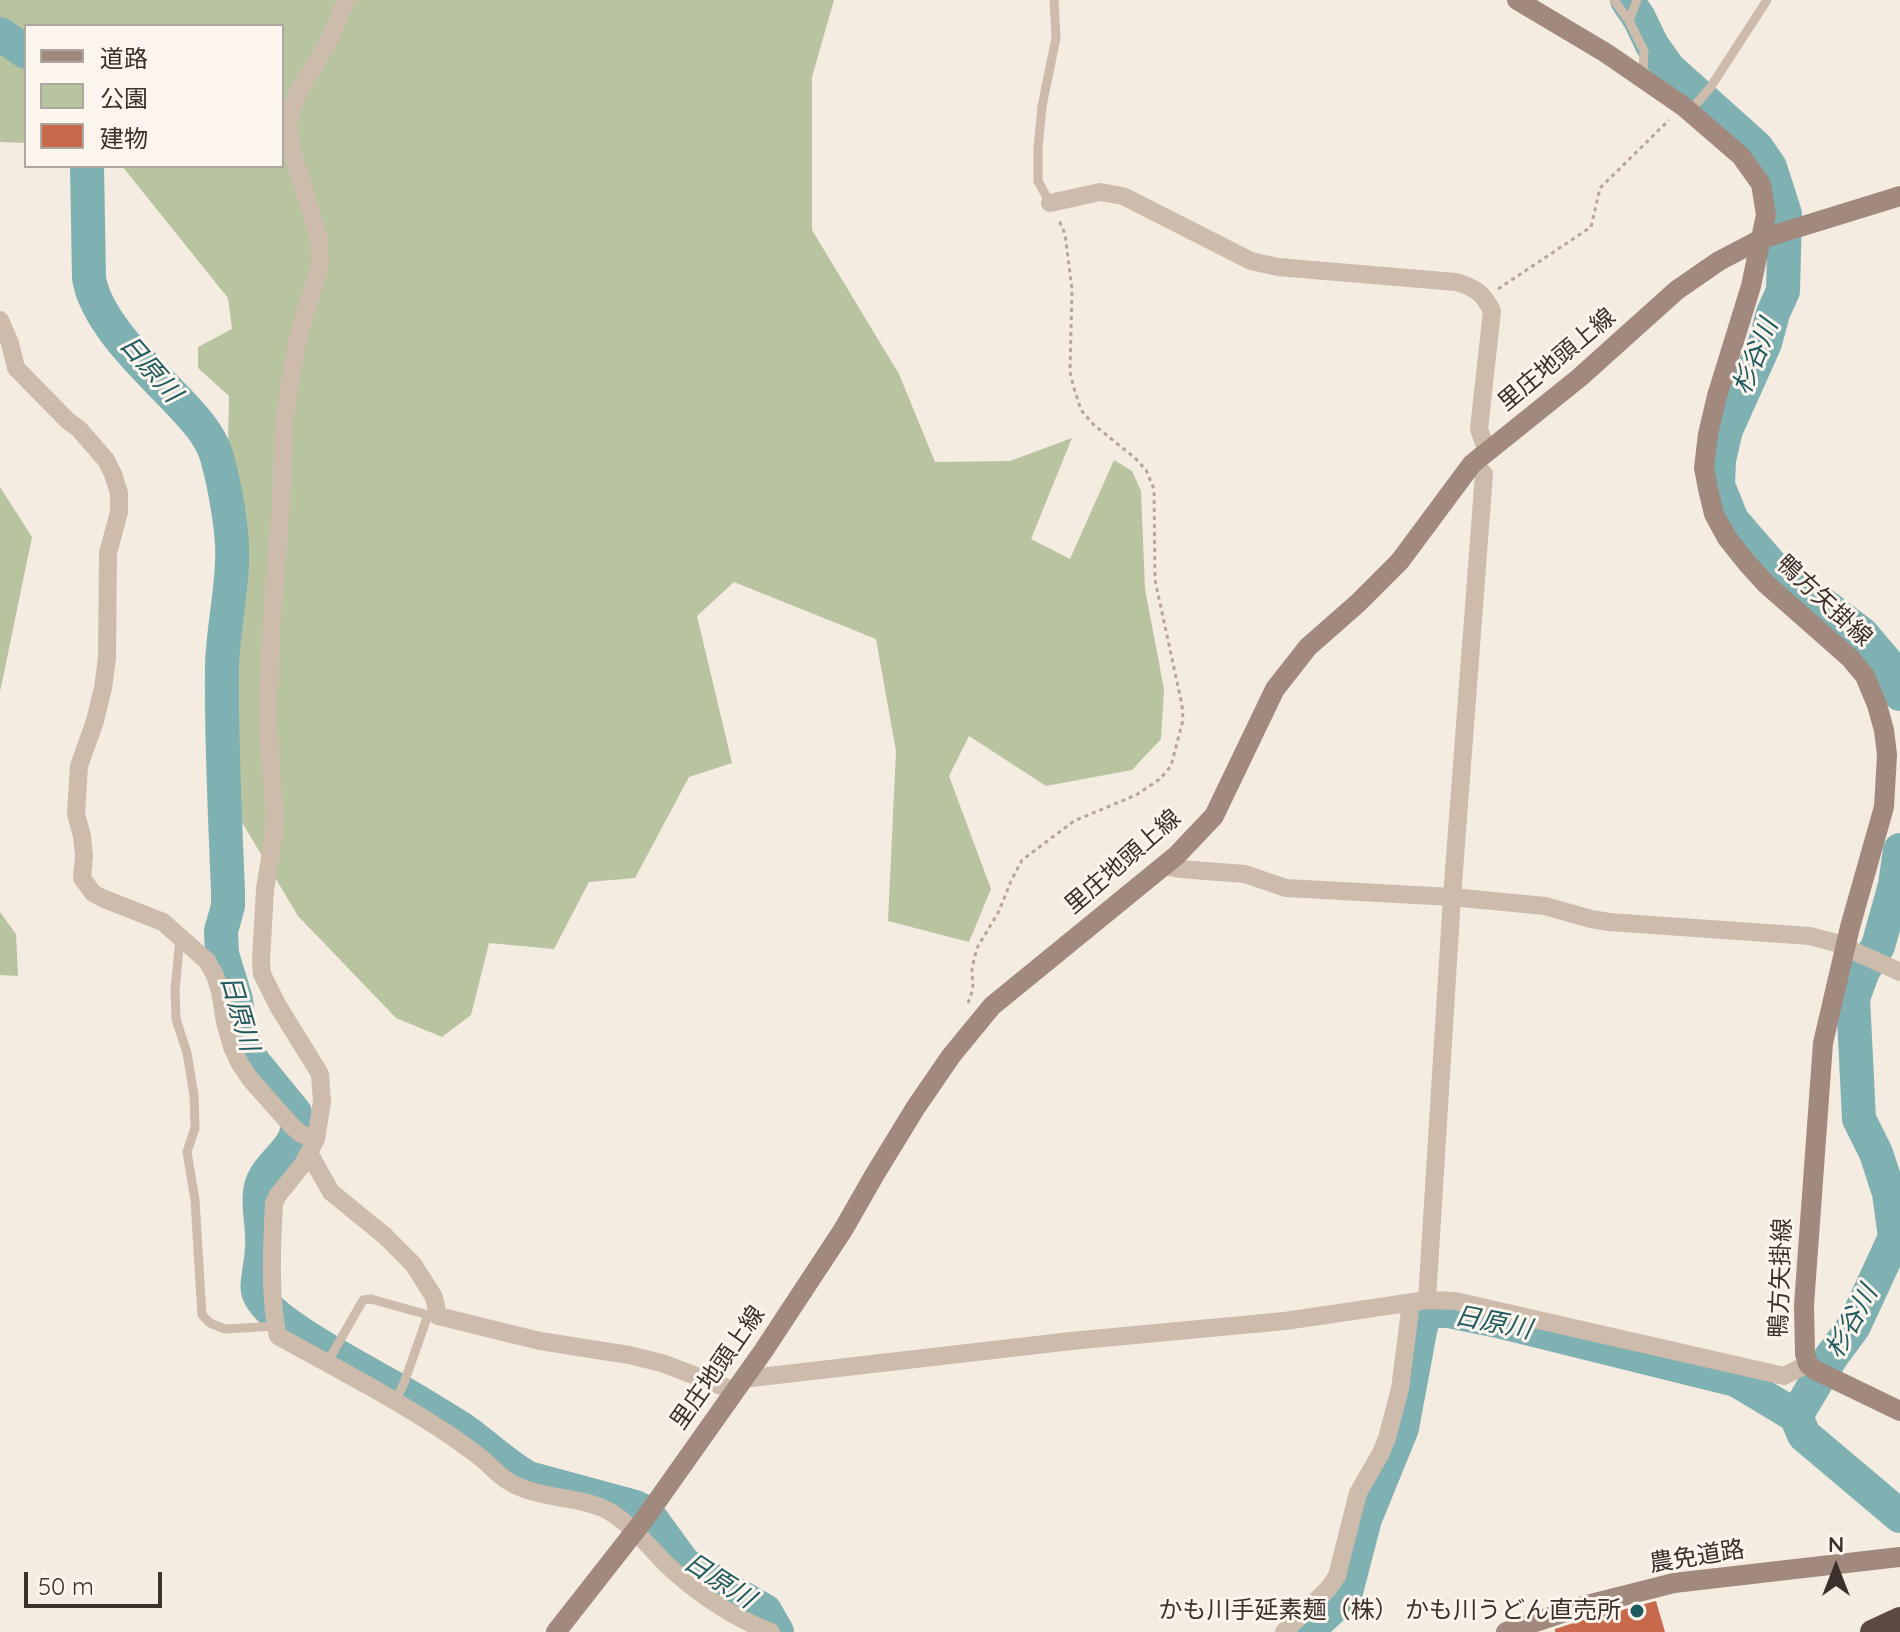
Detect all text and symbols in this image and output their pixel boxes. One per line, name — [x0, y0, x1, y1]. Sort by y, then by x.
legend — [24, 24, 284, 168]
text: 道路 — [100, 43, 148, 73]
text: 公園 — [100, 83, 148, 113]
text: 建物 — [100, 123, 148, 153]
street label: 里庄地頭上線 — [1493, 303, 1621, 417]
water label: 杉谷川 — [1727, 315, 1785, 399]
water label: 日原川 — [113, 329, 187, 409]
street label: 鴨方矢掛線 — [1770, 550, 1878, 652]
street label: 里庄地頭上線 — [1059, 804, 1187, 920]
water label: 日原川 — [213, 971, 265, 1055]
street label: 鴨方矢掛線 — [1765, 1218, 1797, 1338]
water label: 杉谷川 — [1819, 1280, 1885, 1364]
water label: 日原川 — [1452, 1300, 1534, 1346]
street label: 里庄地頭上線 — [665, 1301, 771, 1435]
north arrow — [1796, 1528, 1876, 1608]
text: N — [1828, 1530, 1844, 1558]
street label: 農免道路 — [1647, 1535, 1747, 1579]
water label: 日原川 — [678, 1547, 760, 1615]
scale bar — [28, 1556, 166, 1606]
text: 50 m — [38, 1571, 94, 1601]
place label: かも川手延素麺（株） かも川うどん直売所 — [1158, 1597, 1621, 1625]
marker: かも川手延素麺（株） かも川うどん直売所 — [1628, 1602, 1646, 1620]

